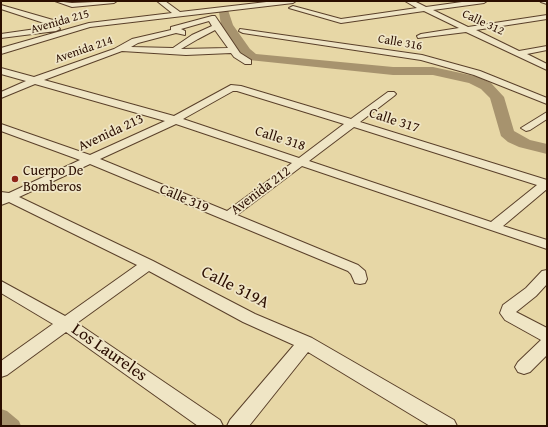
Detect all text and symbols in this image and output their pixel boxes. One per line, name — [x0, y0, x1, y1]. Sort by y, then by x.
street label: Avenida 215 — [29, 7, 91, 37]
street label: Calle 312 — [460, 7, 506, 39]
street label: Calle 316 — [377, 32, 423, 54]
street label: Avenida 214 — [53, 33, 115, 67]
street label: Calle 317 — [367, 105, 421, 137]
street label: Avenida 213 — [76, 111, 146, 155]
street label: Calle 318 — [253, 123, 307, 155]
place label: Cuerpo De Bomberos — [23, 163, 83, 196]
street label: Avenida 212 — [228, 163, 294, 219]
marker: Cuerpo De Bomberos — [10, 174, 20, 184]
street label: Calle 319 — [157, 181, 211, 217]
street label: Calle 319A — [198, 262, 272, 314]
street label: Los Laureles — [67, 320, 151, 386]

